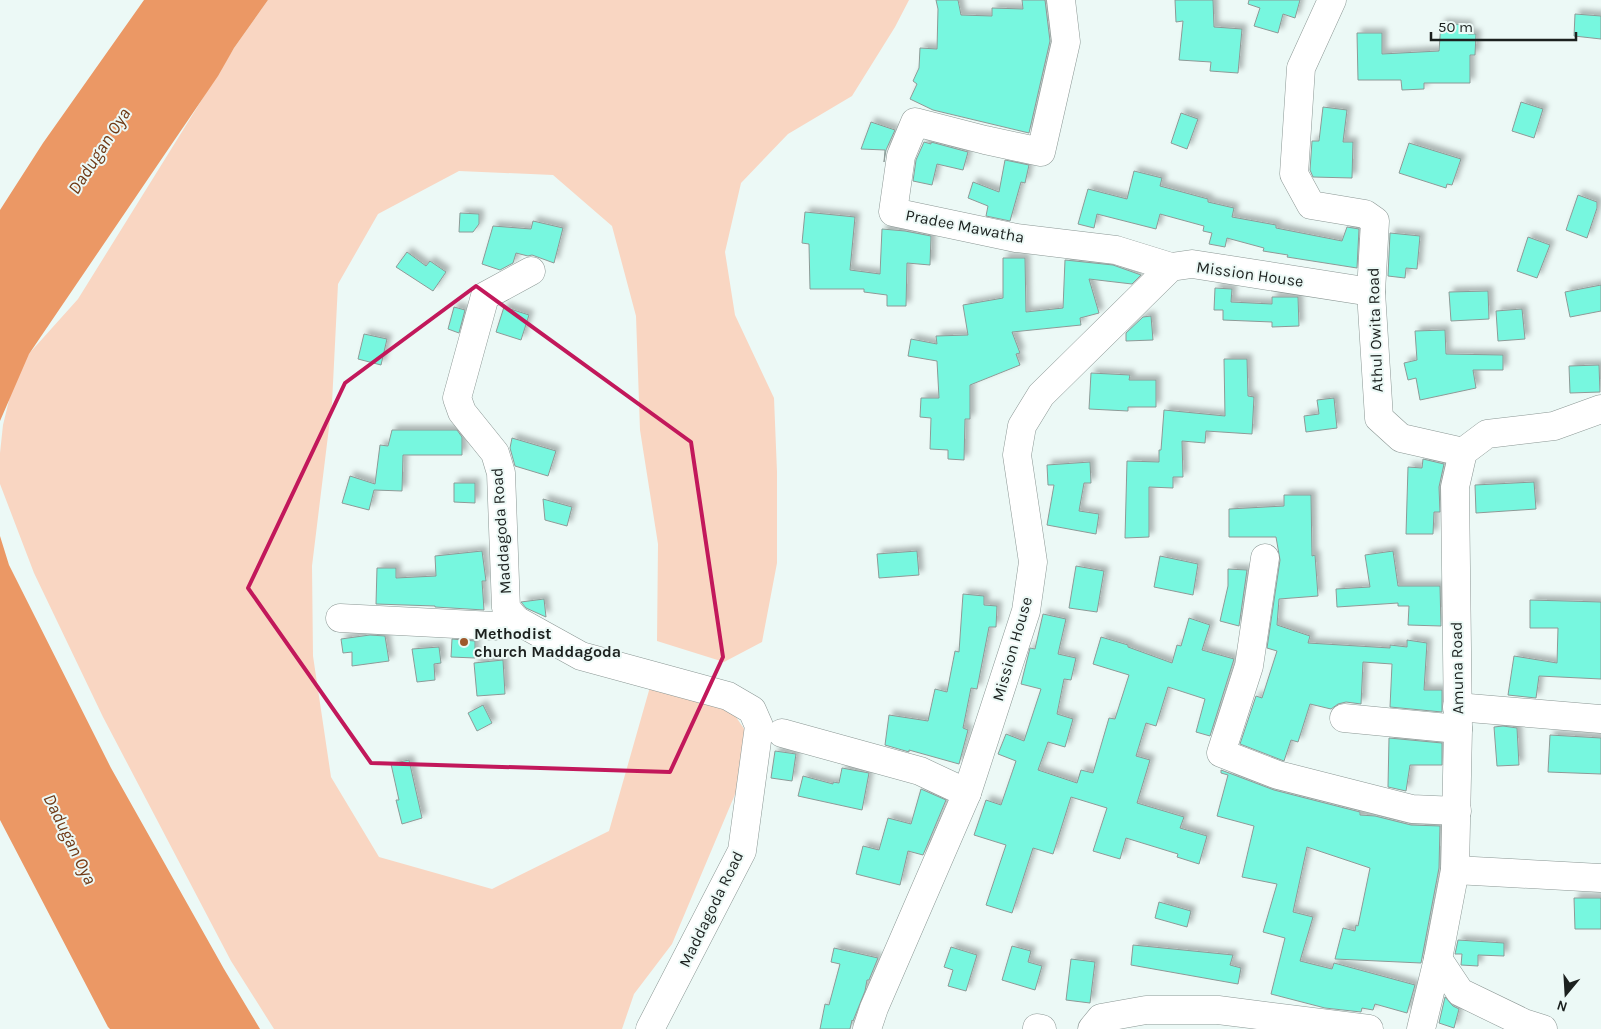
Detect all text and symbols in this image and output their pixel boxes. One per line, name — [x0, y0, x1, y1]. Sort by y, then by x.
scale bar — [1431, 10, 1576, 42]
text: 50 m — [1438, 18, 1473, 36]
water label: Dadugan Oya — [63, 104, 135, 198]
street label: Pradee Mawatha — [904, 205, 1026, 247]
street label: Mission House — [1195, 257, 1305, 291]
street label: Athul Owita Road — [1363, 267, 1387, 393]
street label: Maddagoda Road — [487, 467, 515, 595]
street label: Mission House — [988, 595, 1036, 703]
street label: Amuna Road — [1447, 621, 1467, 715]
place label: Methodist church Maddagoda — [474, 624, 621, 661]
marker: Methodist church Maddagoda — [458, 636, 470, 648]
water label: Dadugan Oya — [39, 790, 101, 888]
street label: Maddagoda Road — [675, 848, 747, 970]
north arrow — [1541, 969, 1591, 1019]
text: N — [1555, 996, 1570, 1016]

